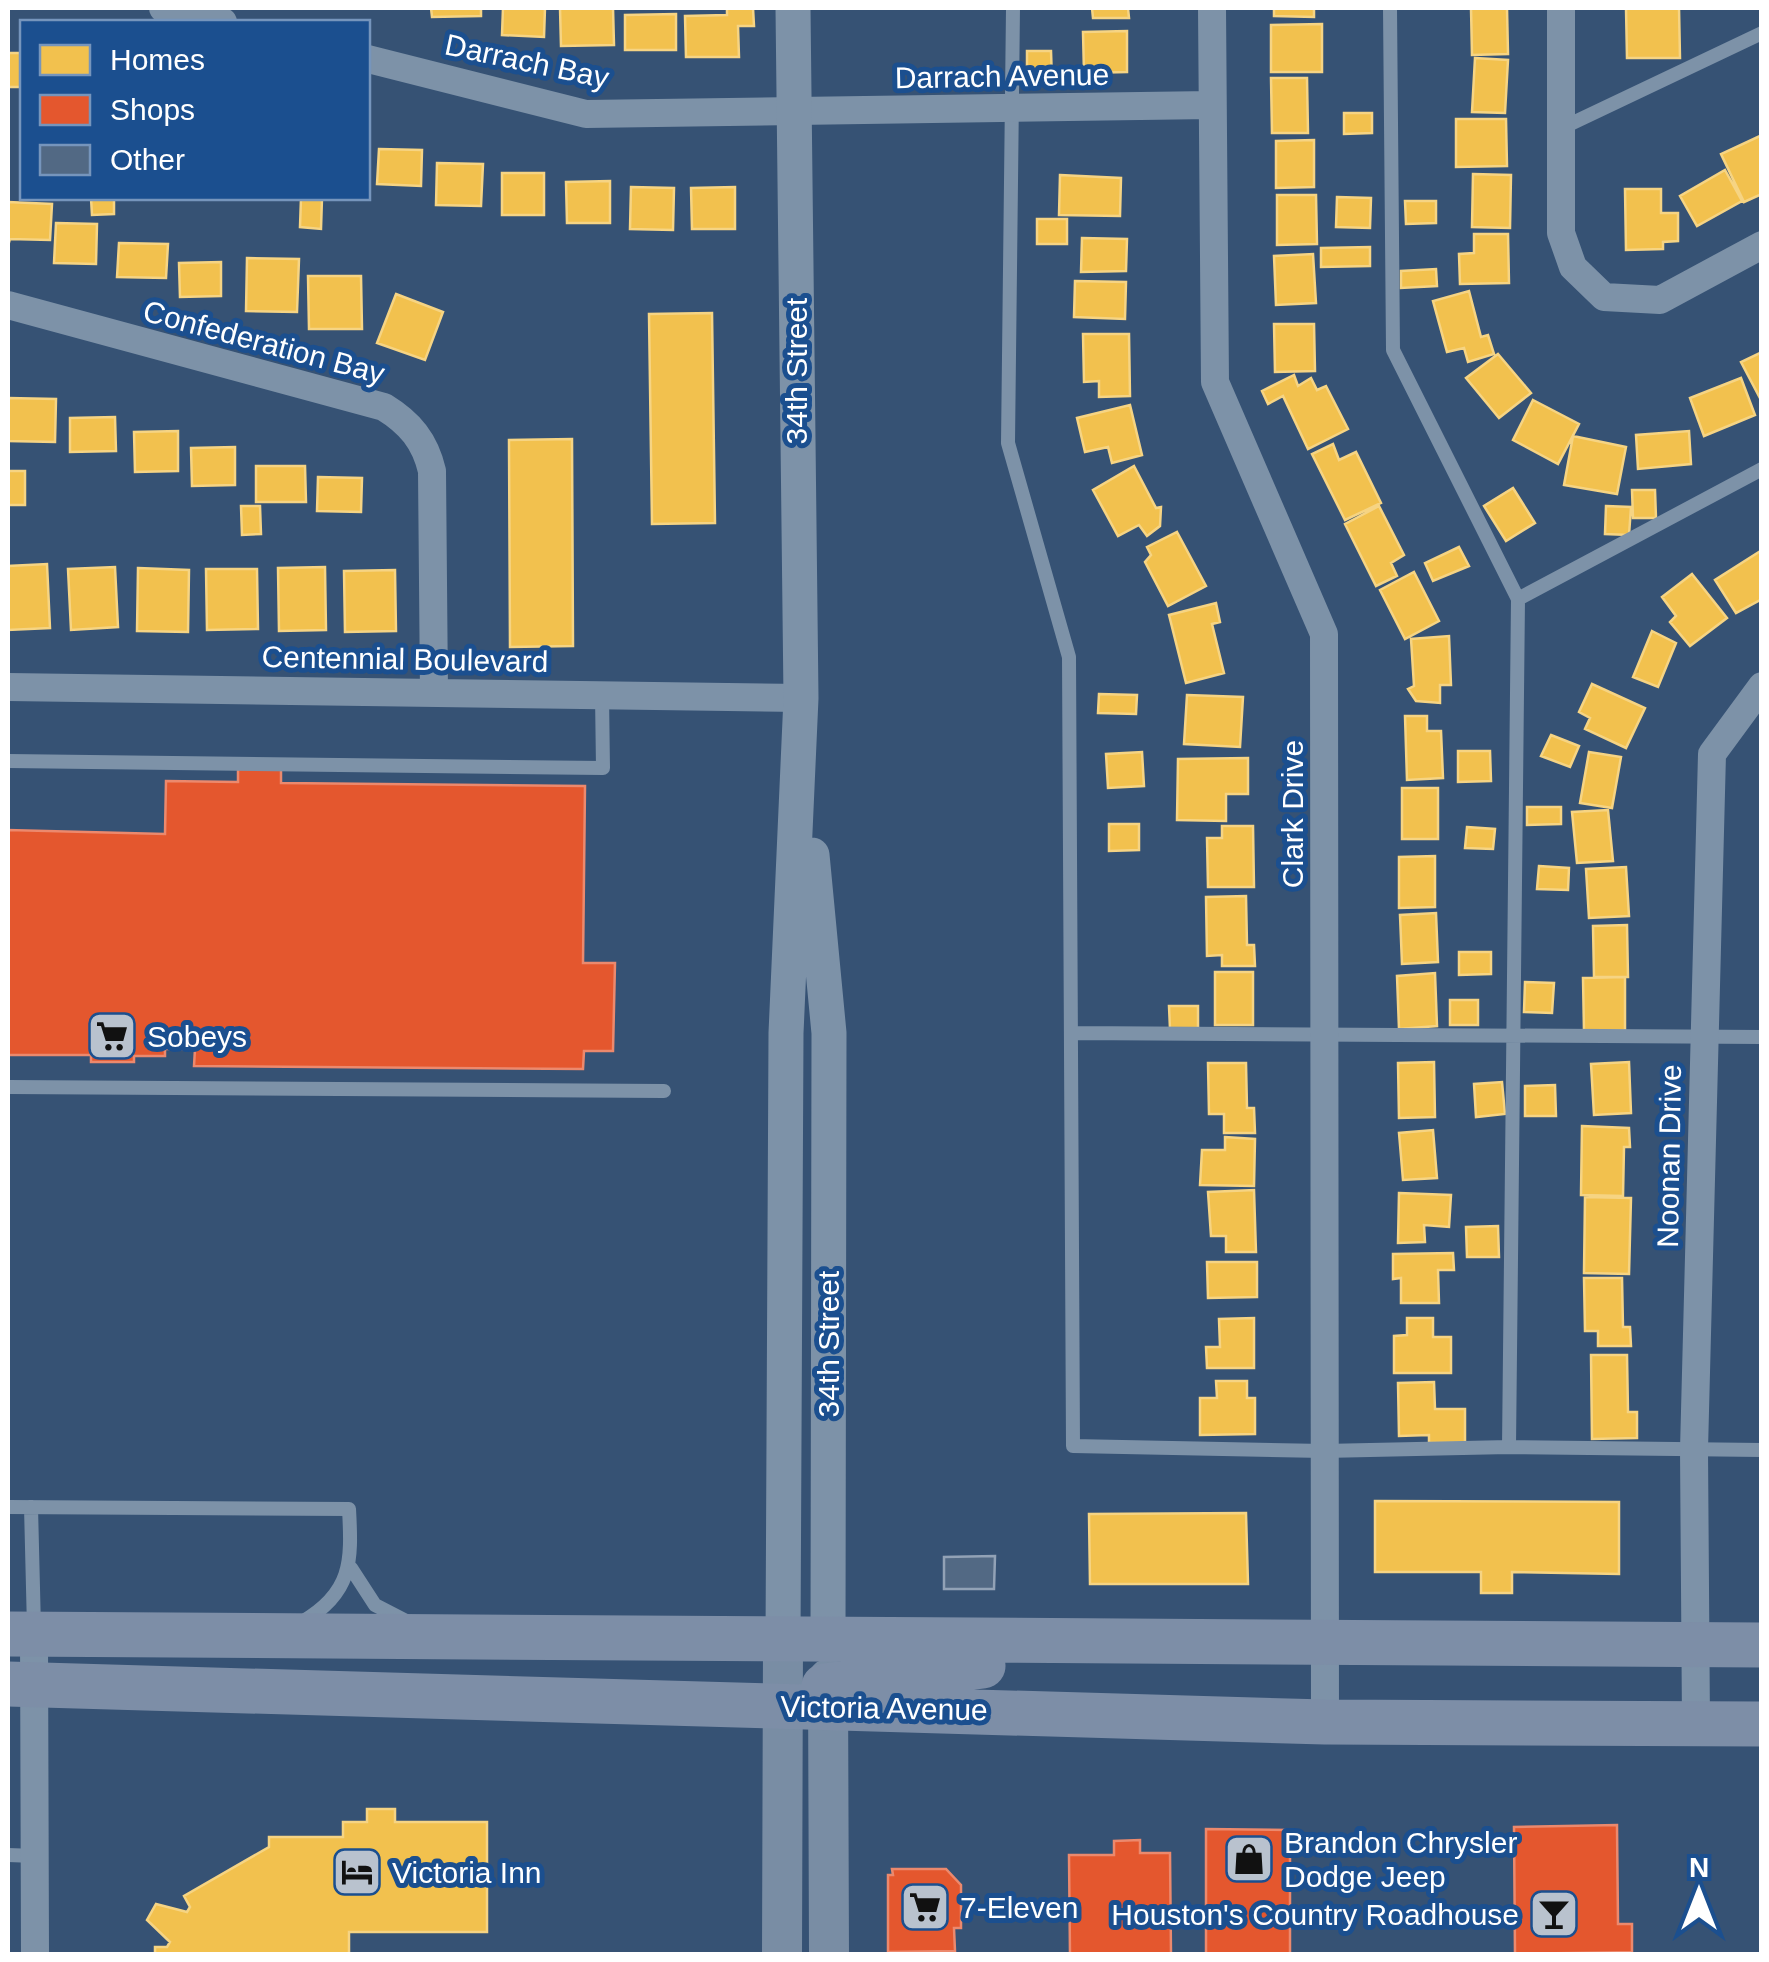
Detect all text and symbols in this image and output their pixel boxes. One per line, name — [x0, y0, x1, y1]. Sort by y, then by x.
legend — [20, 20, 370, 200]
street label: Darrach Bay — [442, 28, 612, 94]
text: Homes — [110, 43, 205, 76]
street label: Darrach Avenue — [894, 58, 1110, 94]
text: Shops — [110, 93, 195, 126]
text: Other — [110, 143, 185, 176]
street label: Confederation Bay — [140, 294, 388, 390]
street label: 34th Street — [780, 297, 813, 444]
street label: Centennial Boulevard — [261, 640, 549, 678]
street label: Clark Drive — [1276, 740, 1309, 888]
supermarket icon: Sobeys — [86, 1010, 138, 1062]
place label: Sobeys — [147, 1020, 247, 1053]
street label: Noonan Drive — [1651, 1064, 1687, 1248]
street label: 34th Street — [812, 1270, 845, 1417]
street label: Victoria Avenue — [780, 1690, 988, 1726]
place label: Brandon Chrysler Dodge Jeep — [1284, 1826, 1517, 1893]
shop icon: Brandon Chrysler Dodge Jeep — [1223, 1833, 1275, 1885]
north arrow — [1649, 1842, 1749, 1942]
hotel icon: Victoria Inn — [331, 1846, 383, 1898]
text: N — [1689, 1852, 1709, 1883]
place label: Victoria Inn — [392, 1856, 542, 1889]
supermarket icon: 7-Eleven — [899, 1881, 951, 1933]
bar icon: Houston's Country Roadhouse — [1528, 1888, 1580, 1940]
place label: 7-Eleven — [960, 1891, 1078, 1924]
place label: Houston's Country Roadhouse — [1111, 1898, 1519, 1931]

